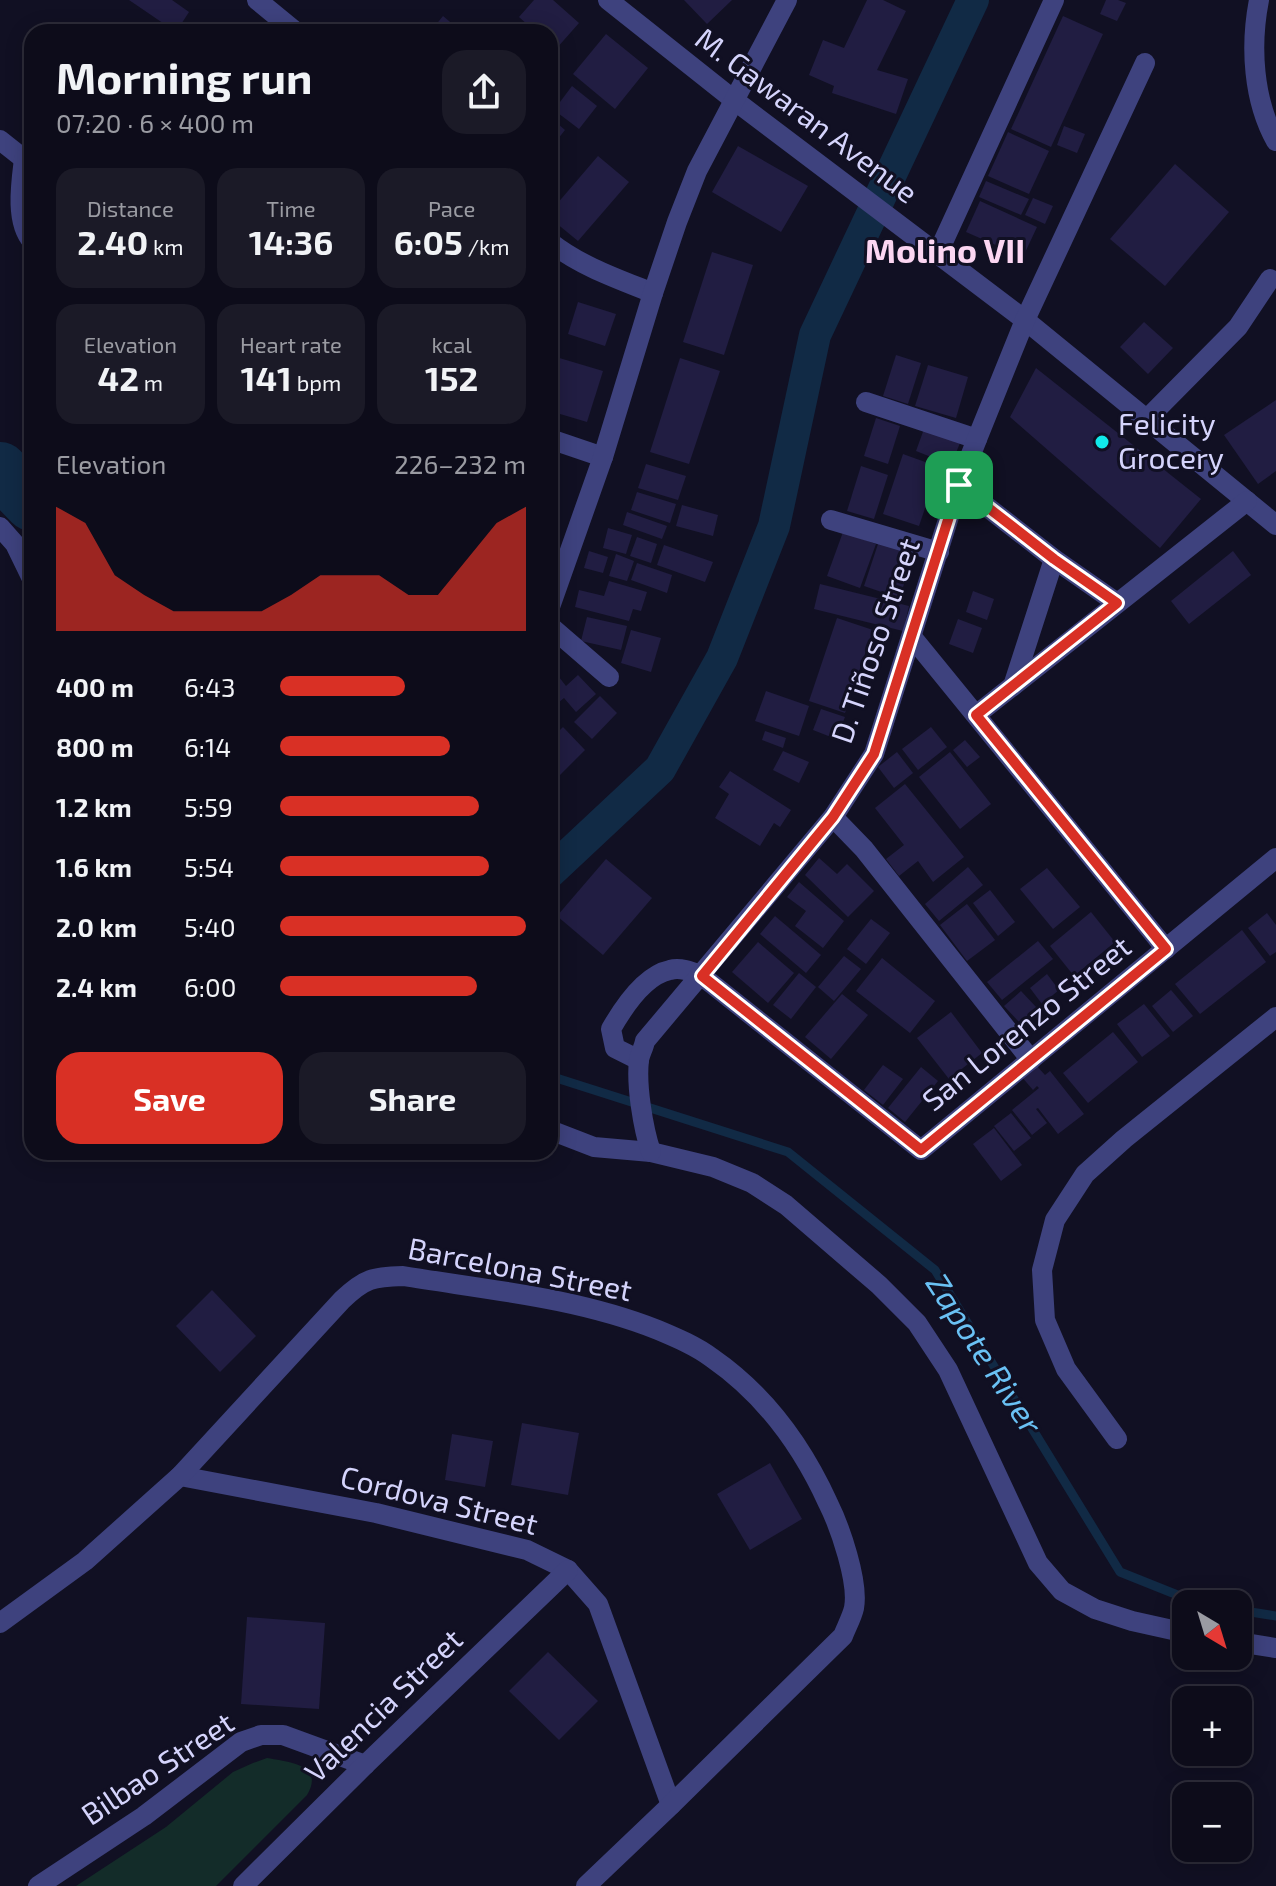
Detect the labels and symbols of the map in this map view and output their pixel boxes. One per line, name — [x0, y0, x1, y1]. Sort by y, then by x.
street label: M. Gawaran Avenue — [689, 19, 925, 210]
district label: Molino VII — [865, 229, 1025, 270]
place label: Felicity Grocery — [1118, 405, 1224, 475]
marker: Felicity Grocery — [1093, 433, 1111, 451]
pin — [925, 451, 993, 519]
street label: D. Tiñoso Street — [822, 533, 926, 748]
street label: San Lorenzo Street — [914, 927, 1137, 1117]
street label: Barcelona Street — [405, 1229, 635, 1307]
water label: Zapote River — [919, 1266, 1052, 1442]
street label: Cordova Street — [337, 1457, 542, 1541]
north arrow — [1172, 1590, 1252, 1670]
street label: Valencia Street — [296, 1620, 469, 1789]
street label: Bilbao Street — [74, 1703, 240, 1831]

